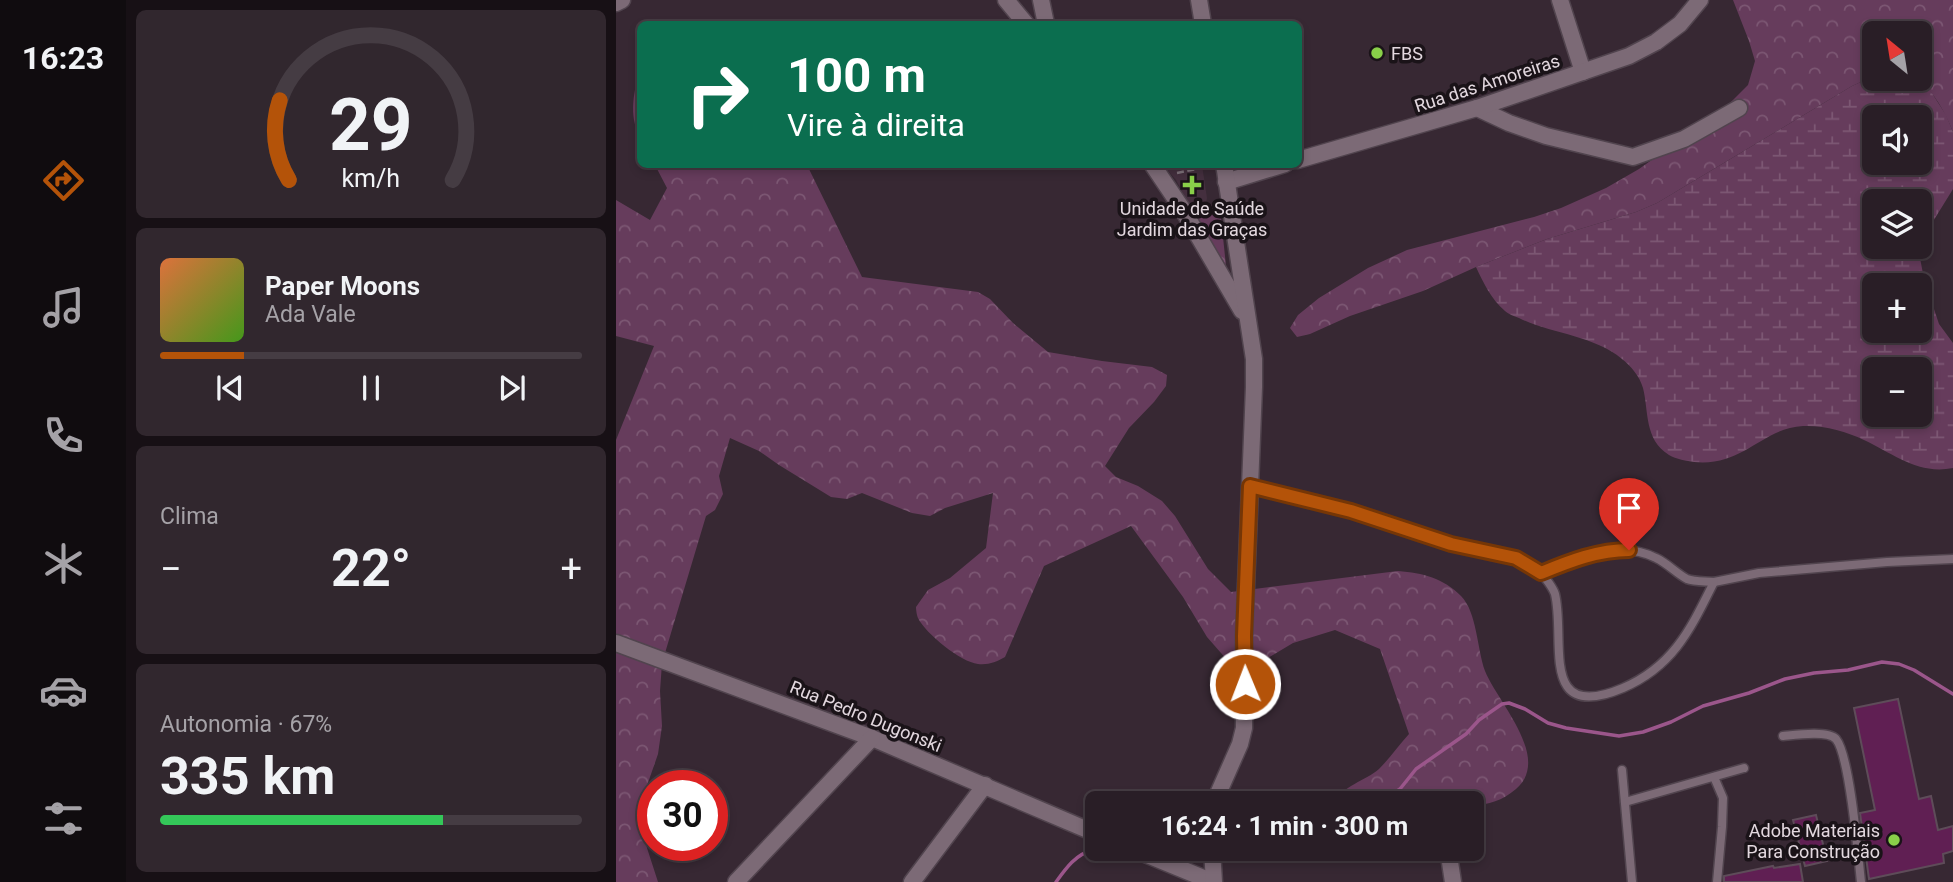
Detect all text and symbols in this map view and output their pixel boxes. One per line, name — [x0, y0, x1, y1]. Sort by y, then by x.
north arrow — [1862, 21, 1932, 91]
map controls — [1862, 21, 1932, 427]
text: 16:23 — [22, 39, 104, 77]
place label: FBS — [1391, 43, 1423, 64]
marker: FBS — [1369, 45, 1385, 61]
text: 100 m — [787, 47, 926, 104]
icon: right — [672, 49, 763, 140]
street label: Rua das Amoreiras — [1412, 50, 1562, 116]
text: 29 — [329, 82, 413, 168]
button: sound — [1862, 105, 1932, 175]
text: Vire à direita — [787, 106, 965, 144]
icon: directions — [39, 156, 88, 205]
text: km/h — [342, 164, 400, 193]
marker: Unidade de Saúde Jardim das Graças — [1182, 175, 1202, 195]
button: layers — [1862, 189, 1932, 259]
place label: Unidade de Saúde Jardim das Graças — [1117, 198, 1267, 240]
text: Paper Moons — [265, 271, 420, 301]
button: + — [1862, 273, 1932, 343]
icon: music — [39, 283, 88, 332]
text: Ada Vale — [265, 301, 356, 328]
button: − — [1862, 357, 1932, 427]
icon: previous — [211, 369, 249, 407]
icon: pause — [352, 369, 390, 407]
icon: next — [493, 369, 531, 407]
icon: phone — [39, 411, 88, 460]
pin — [1599, 478, 1659, 550]
icon: arrive — [1610, 489, 1648, 527]
text: Clima — [160, 503, 219, 530]
text: 22° — [331, 538, 411, 599]
icon: climate — [39, 539, 88, 588]
text: − — [160, 547, 182, 591]
text: + — [560, 547, 582, 591]
position arrow — [1208, 647, 1282, 721]
icon: car — [39, 666, 88, 715]
street label: Rua Pedro Dugonski — [787, 676, 945, 756]
text: Autonomia · 67% — [160, 711, 332, 738]
text: 335 km — [160, 746, 335, 807]
speed limit sign: 30 — [637, 770, 728, 861]
icon: filters — [39, 794, 88, 843]
text: 16:24 · 1 min · 300 m — [1161, 811, 1408, 841]
place label: Adobe Materiais Para Construção — [1746, 820, 1880, 862]
marker: Adobe Materiais Para Construção — [1886, 832, 1902, 848]

